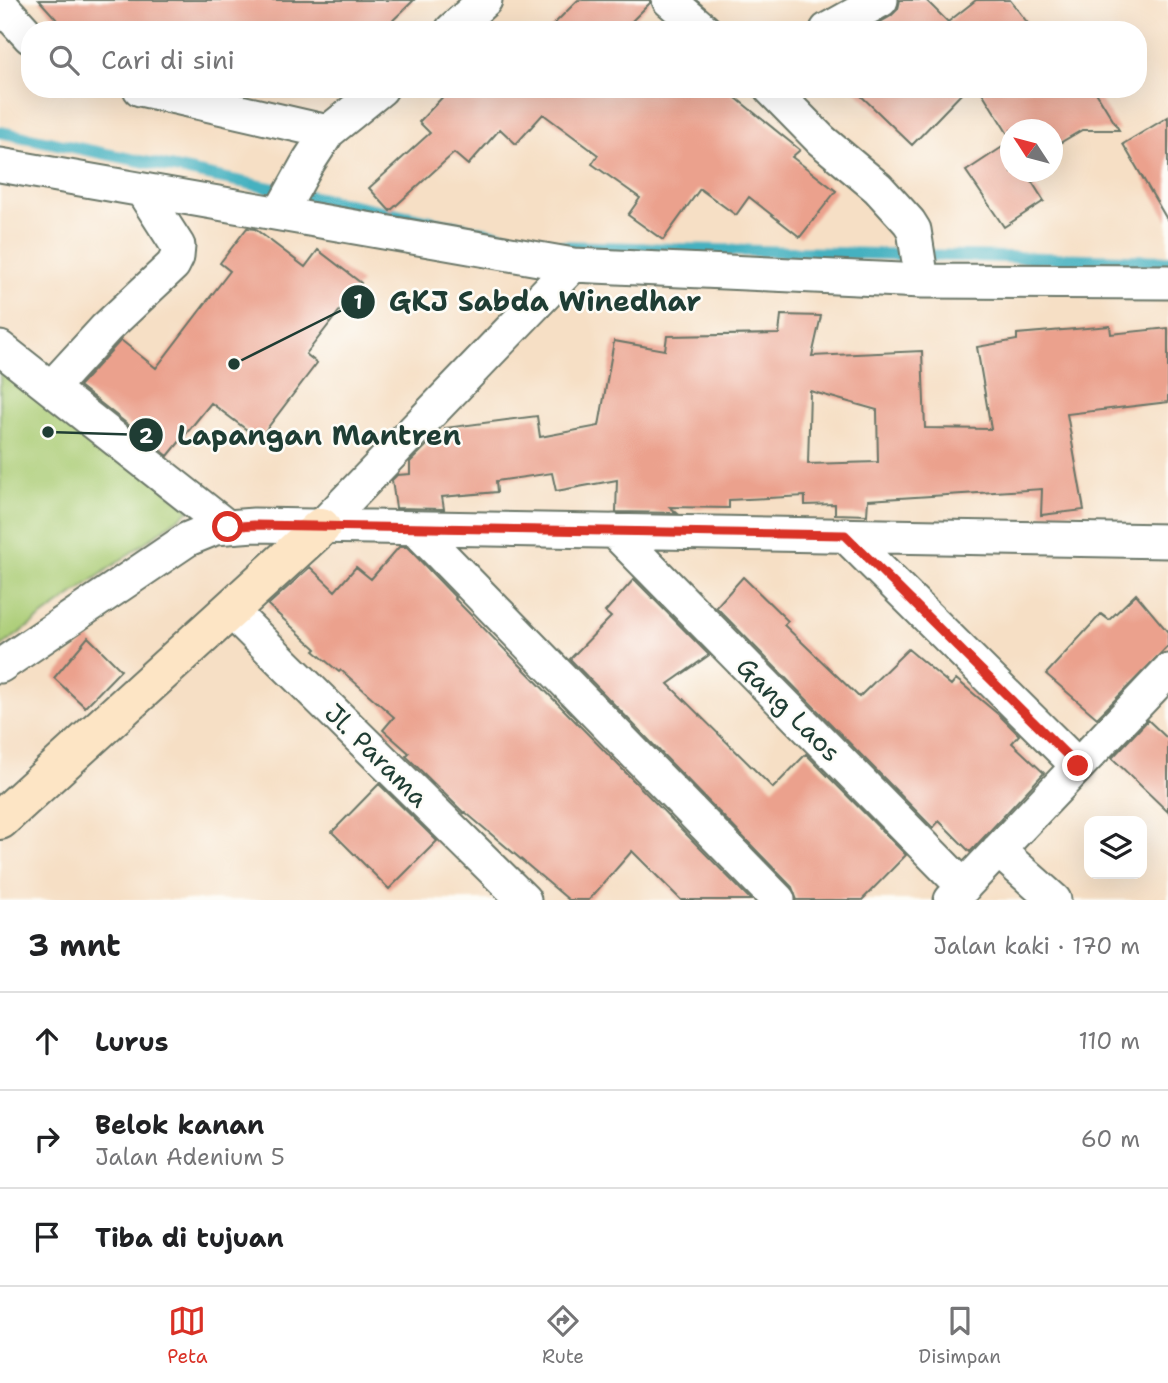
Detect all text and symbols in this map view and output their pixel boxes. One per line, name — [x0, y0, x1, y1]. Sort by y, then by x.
search box — [21, 21, 1147, 98]
icon: search — [45, 41, 83, 79]
text: Cari di sini — [101, 42, 235, 77]
north arrow — [1000, 119, 1063, 182]
callout: GKJ Sabda Winedhar — [340, 277, 716, 326]
text: GKJ Sabda Winedhar — [389, 282, 701, 320]
text: 1 — [353, 288, 363, 316]
callout: Lapangan Mantren — [128, 411, 475, 460]
text: Lapangan Mantren — [177, 416, 461, 454]
text: 2 — [139, 422, 154, 450]
route start — [212, 511, 243, 542]
street label: Gang Laos — [729, 649, 849, 769]
street label: Jl. Parama — [317, 695, 437, 815]
route end — [1062, 750, 1093, 781]
map controls — [1084, 816, 1147, 879]
button: layers — [1084, 816, 1147, 879]
text: 3 mnt — [28, 925, 121, 966]
text: Jalan kaki · 170 m — [933, 931, 1140, 961]
icon: ahead — [28, 1022, 66, 1060]
text: Lurus — [95, 1024, 168, 1059]
text: 110 m — [1078, 1026, 1140, 1056]
text: Belok kanan — [95, 1107, 264, 1142]
icon: right — [28, 1120, 66, 1158]
text: 60 m — [1081, 1124, 1140, 1154]
text: Jalan Adenium 5 — [95, 1142, 285, 1172]
icon: arrive — [28, 1218, 66, 1256]
text: Tiba di tujuan — [95, 1220, 284, 1255]
tab: Peta — [167, 1302, 208, 1369]
tab: Rute — [542, 1302, 584, 1369]
tab: Disimpan — [919, 1302, 1001, 1369]

